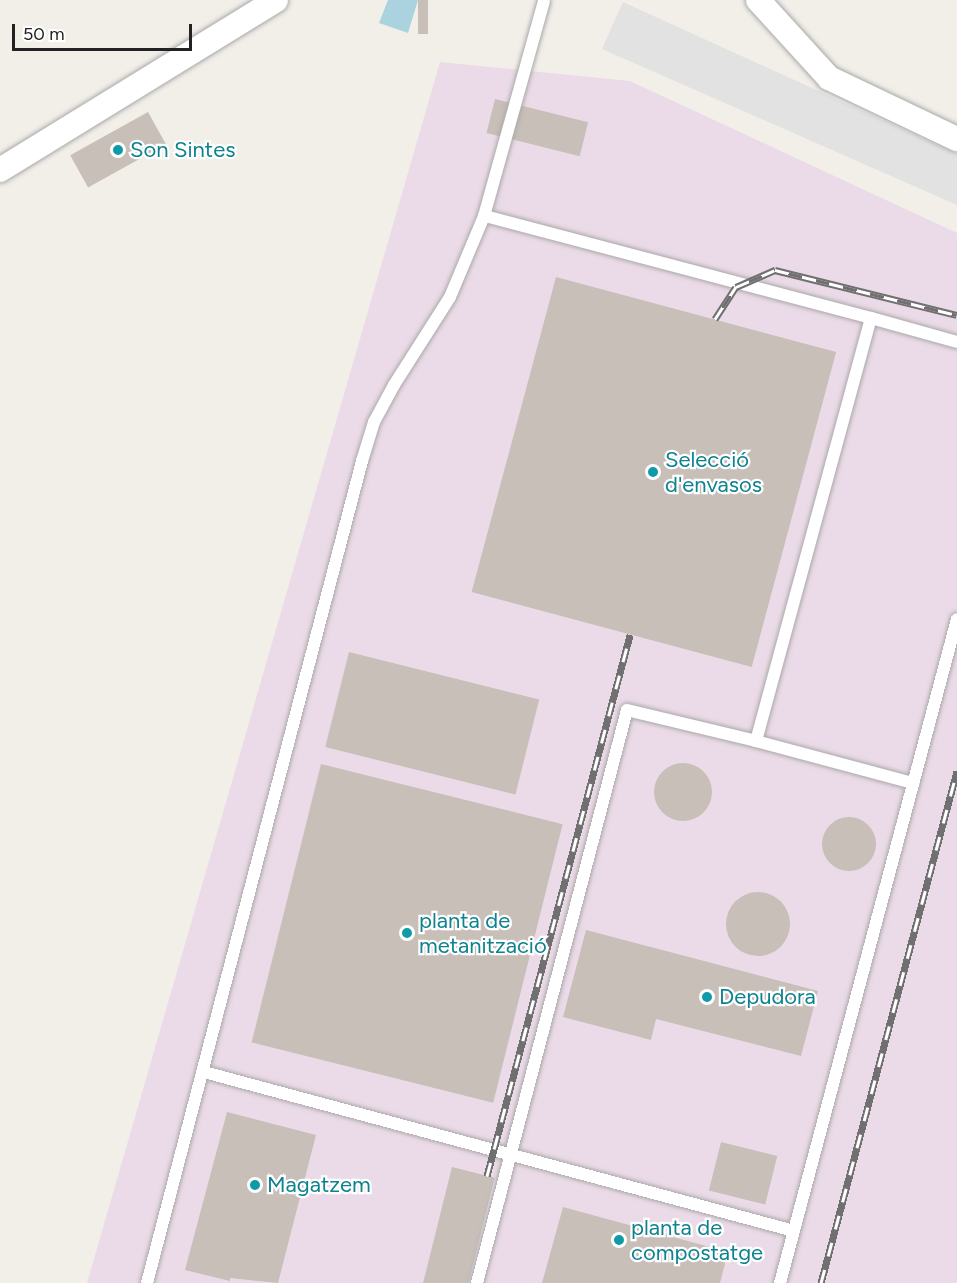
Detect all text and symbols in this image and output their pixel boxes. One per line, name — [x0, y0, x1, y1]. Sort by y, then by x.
scale bar — [15, 12, 195, 50]
text: 50 m — [23, 23, 65, 45]
place label: Son Sintes — [130, 137, 235, 163]
marker: Son Sintes — [111, 143, 125, 157]
place label: Selecció d'envasos — [665, 446, 762, 498]
marker: Selecció d'envasos — [646, 465, 660, 479]
place label: planta de metanització — [419, 907, 547, 958]
marker: planta de metanització — [400, 926, 414, 940]
place label: Depudora — [719, 984, 816, 1010]
marker: Depudora — [700, 990, 714, 1004]
place label: Magatzem — [267, 1172, 371, 1198]
marker: Magatzem — [248, 1178, 262, 1192]
place label: planta de compostatge — [631, 1214, 763, 1266]
marker: planta de compostatge — [612, 1233, 626, 1247]

